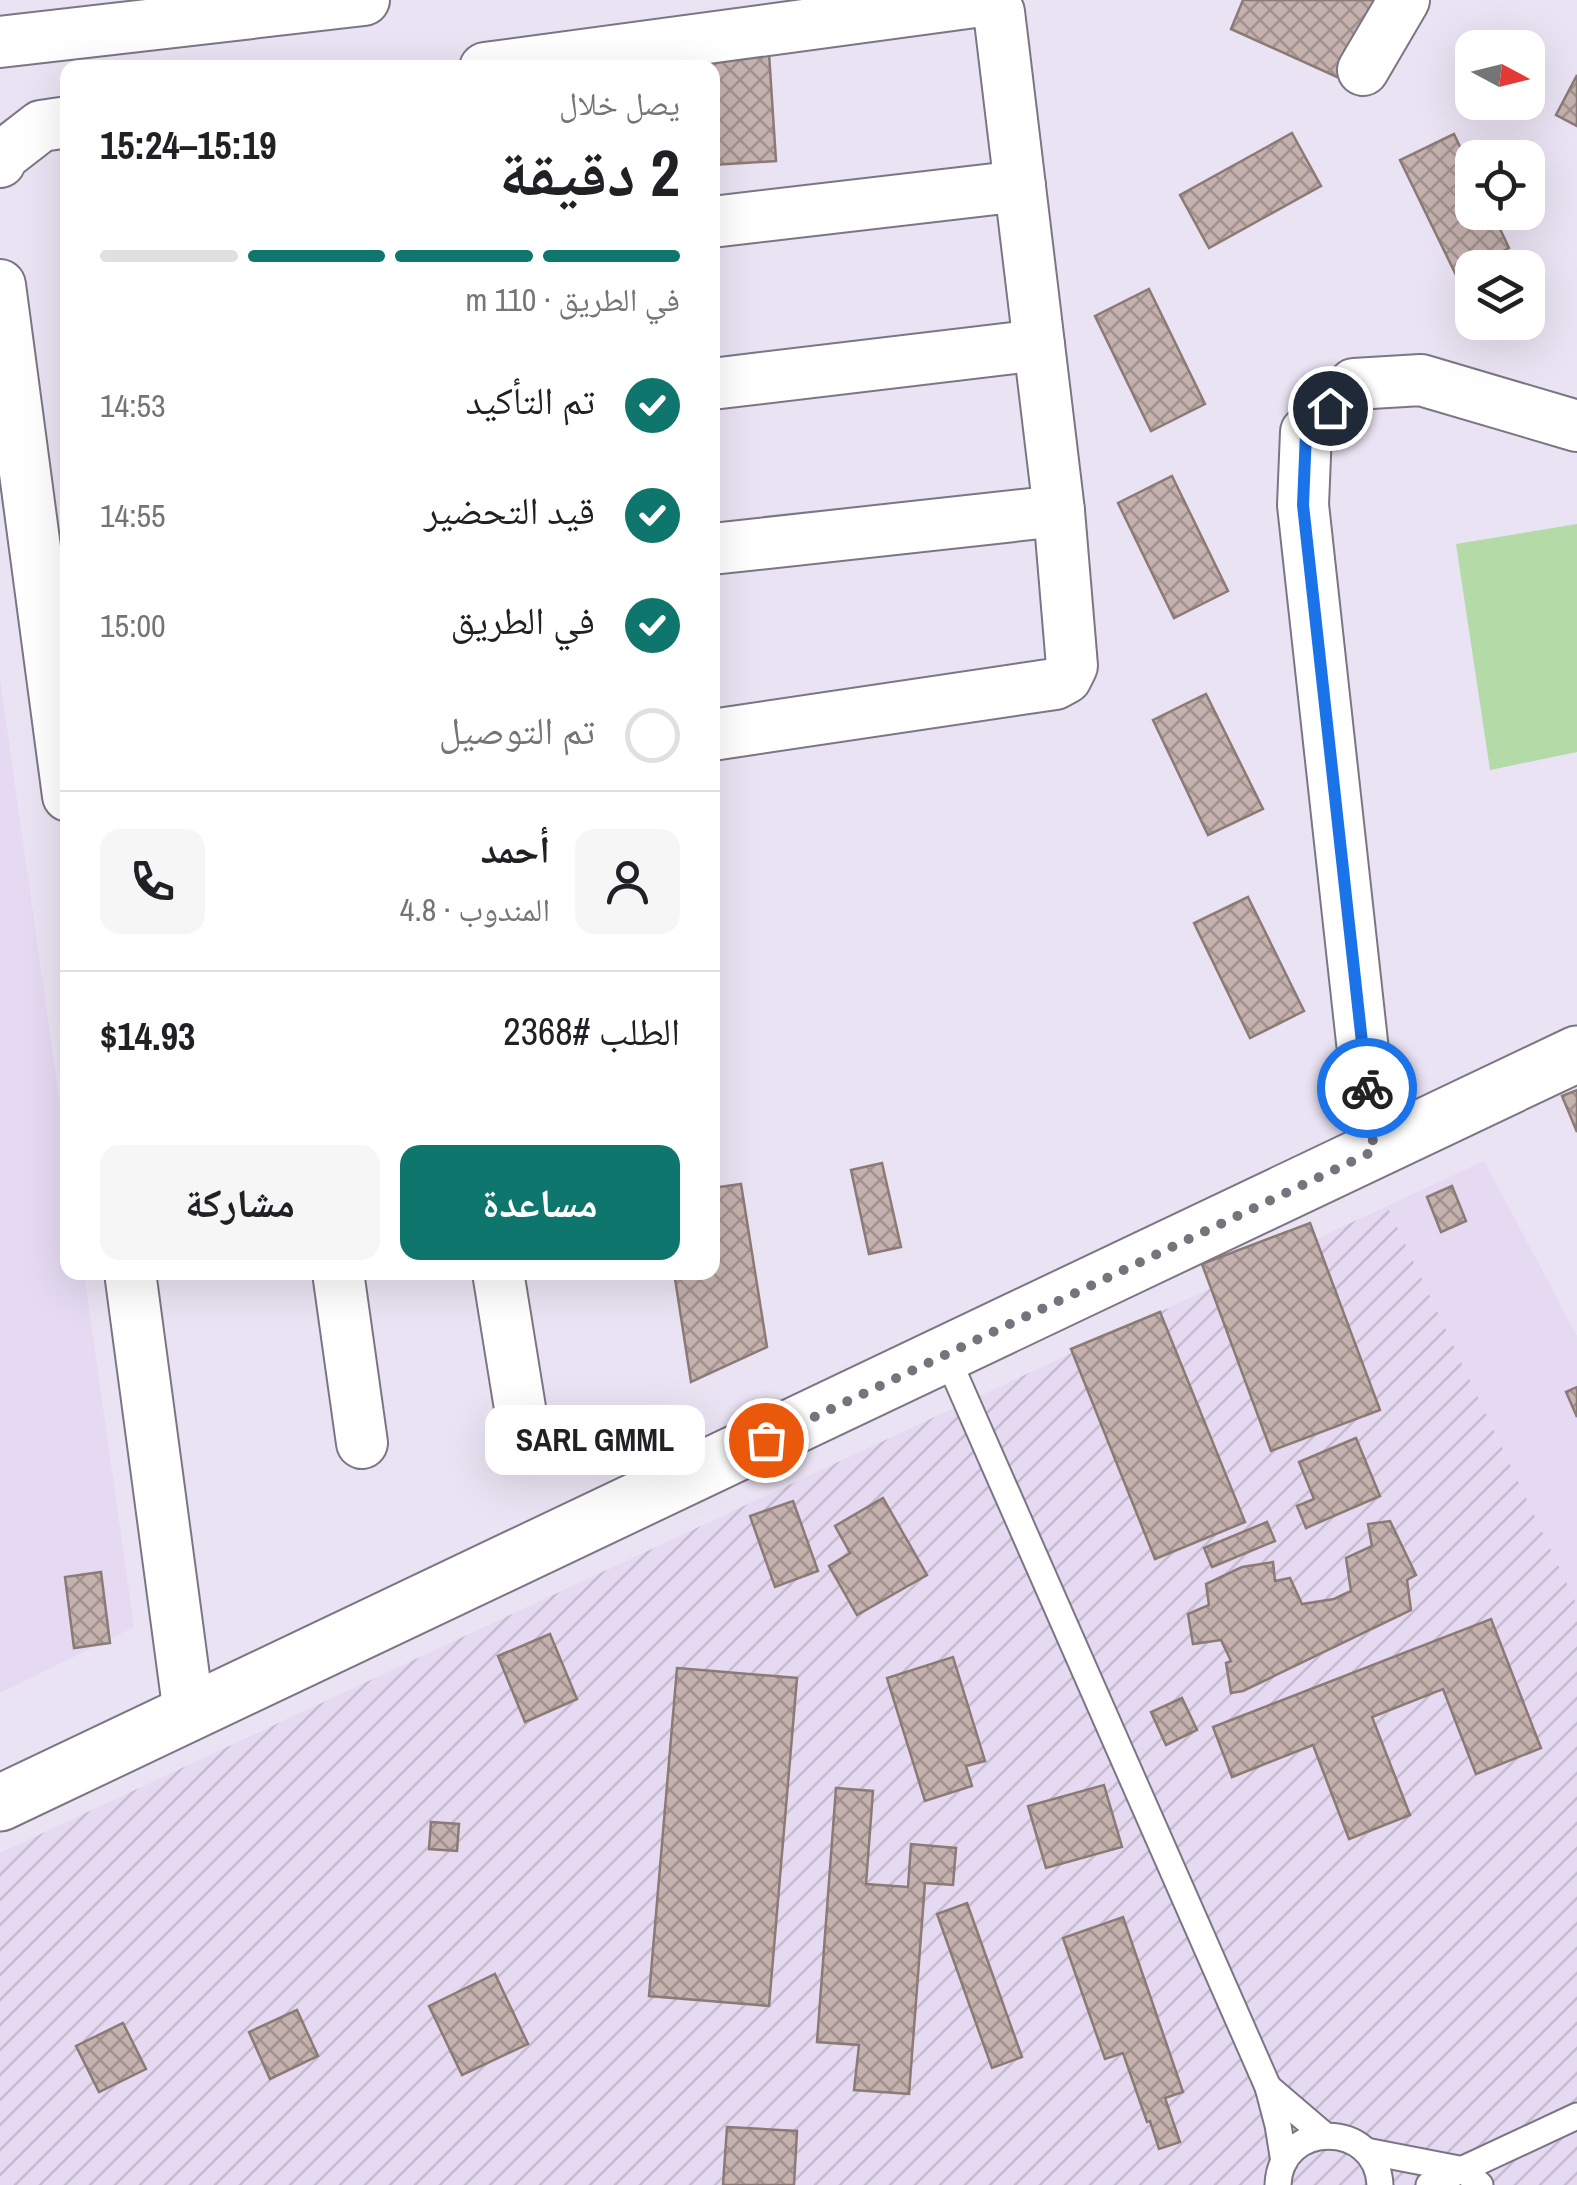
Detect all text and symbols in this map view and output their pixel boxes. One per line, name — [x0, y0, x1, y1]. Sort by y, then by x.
north arrow — [1455, 30, 1545, 120]
map controls — [1455, 30, 1545, 340]
text: يصل خلال — [559, 82, 680, 125]
text: 15:19–15:24 — [100, 120, 277, 171]
text: 2 دقيقة — [499, 129, 680, 216]
button: locate — [1455, 140, 1545, 230]
button: layers — [1455, 250, 1545, 340]
text: في الطريق · 110 m — [465, 278, 680, 321]
pin — [1288, 366, 1373, 451]
text: تم التأكيد — [465, 375, 595, 426]
icon: check — [625, 378, 680, 433]
icon: home — [1303, 381, 1358, 436]
text: 14:53 — [100, 384, 166, 427]
text: قيد التحضير — [424, 485, 595, 536]
icon: check — [625, 488, 680, 543]
text: 14:55 — [100, 494, 166, 537]
text: في الطريق — [450, 595, 595, 646]
icon: check — [625, 598, 680, 653]
text: 15:00 — [100, 604, 166, 647]
text: تم التوصيل — [439, 705, 595, 756]
text: أحمد — [480, 824, 550, 875]
button: phone — [100, 829, 205, 934]
button: person — [575, 829, 680, 934]
text: المندوب · 4.8 — [400, 888, 550, 931]
text: الطلب #2368 — [503, 1006, 680, 1057]
text: $14.93 — [100, 1011, 195, 1062]
courier — [1317, 1038, 1417, 1138]
icon: bike — [1340, 1061, 1395, 1116]
button: مشاركة — [100, 1145, 380, 1260]
button: مساعدة — [400, 1145, 680, 1260]
pin — [724, 1398, 809, 1483]
callout: SARL GMML — [486, 1405, 706, 1475]
icon: bag — [739, 1413, 794, 1468]
text: SARL GMML — [516, 1418, 674, 1461]

